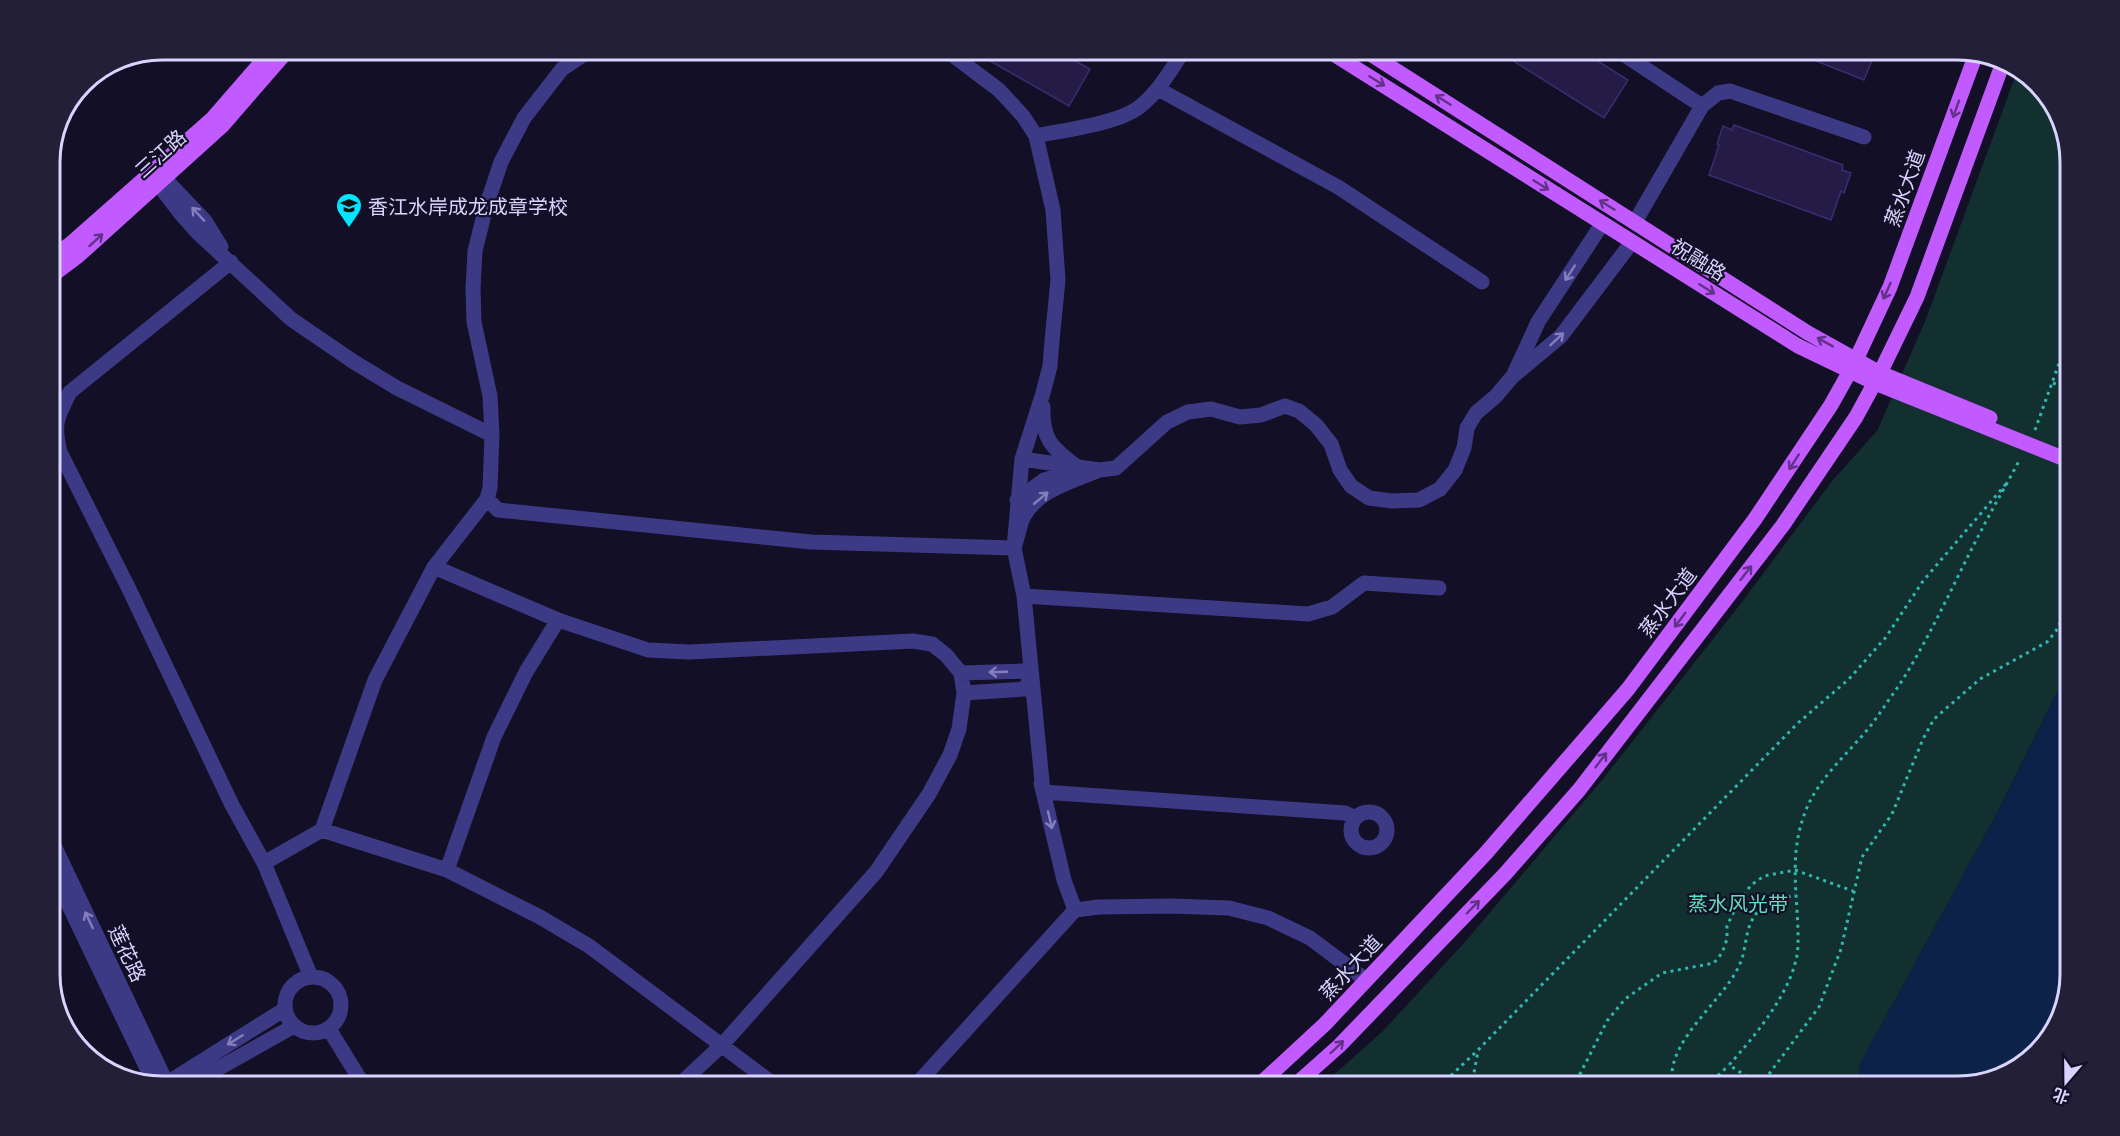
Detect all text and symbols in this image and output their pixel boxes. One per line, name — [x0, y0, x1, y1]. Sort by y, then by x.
one-way arrow — [1368, 75, 1385, 87]
one-way arrow — [1435, 93, 1452, 105]
one-way arrow — [1949, 99, 1960, 117]
street label: 三江路 — [130, 124, 190, 182]
street label: 蒸水大道 — [1879, 146, 1929, 230]
one-way arrow — [1533, 179, 1550, 192]
school or university icon: 香江水岸成龙成章学校 — [334, 191, 364, 229]
place label: 香江水岸成龙成章学校 — [368, 194, 568, 218]
one-way arrow — [1599, 198, 1616, 210]
one-way arrow — [191, 207, 205, 222]
one-way arrow — [88, 233, 103, 247]
street label: 祝融路 — [1667, 233, 1731, 285]
one-way arrow — [1564, 264, 1576, 280]
one-way arrow — [1698, 282, 1715, 295]
one-way arrow — [1881, 282, 1893, 300]
one-way arrow — [1549, 332, 1564, 346]
one-way arrow — [1817, 336, 1835, 347]
one-way arrow — [1787, 453, 1800, 470]
one-way arrow — [1033, 492, 1049, 505]
street label: 蒸水大道 — [1633, 563, 1701, 641]
one-way arrow — [1740, 565, 1752, 581]
one-way arrow — [1674, 612, 1687, 628]
one-way arrow — [988, 666, 1008, 678]
one-way arrow — [1595, 753, 1608, 769]
one-way arrow — [1044, 810, 1056, 829]
park label: 蒸水风光带 — [1688, 891, 1788, 915]
one-way arrow — [1466, 900, 1480, 915]
one-way arrow — [83, 911, 95, 929]
street label: 莲花路 — [104, 921, 152, 985]
street label: 蒸水大道 — [1314, 930, 1386, 1004]
one-way arrow — [227, 1034, 244, 1047]
one-way arrow — [1330, 1040, 1345, 1054]
north arrow — [2036, 1052, 2096, 1112]
text: 北 — [2050, 1085, 2071, 1108]

